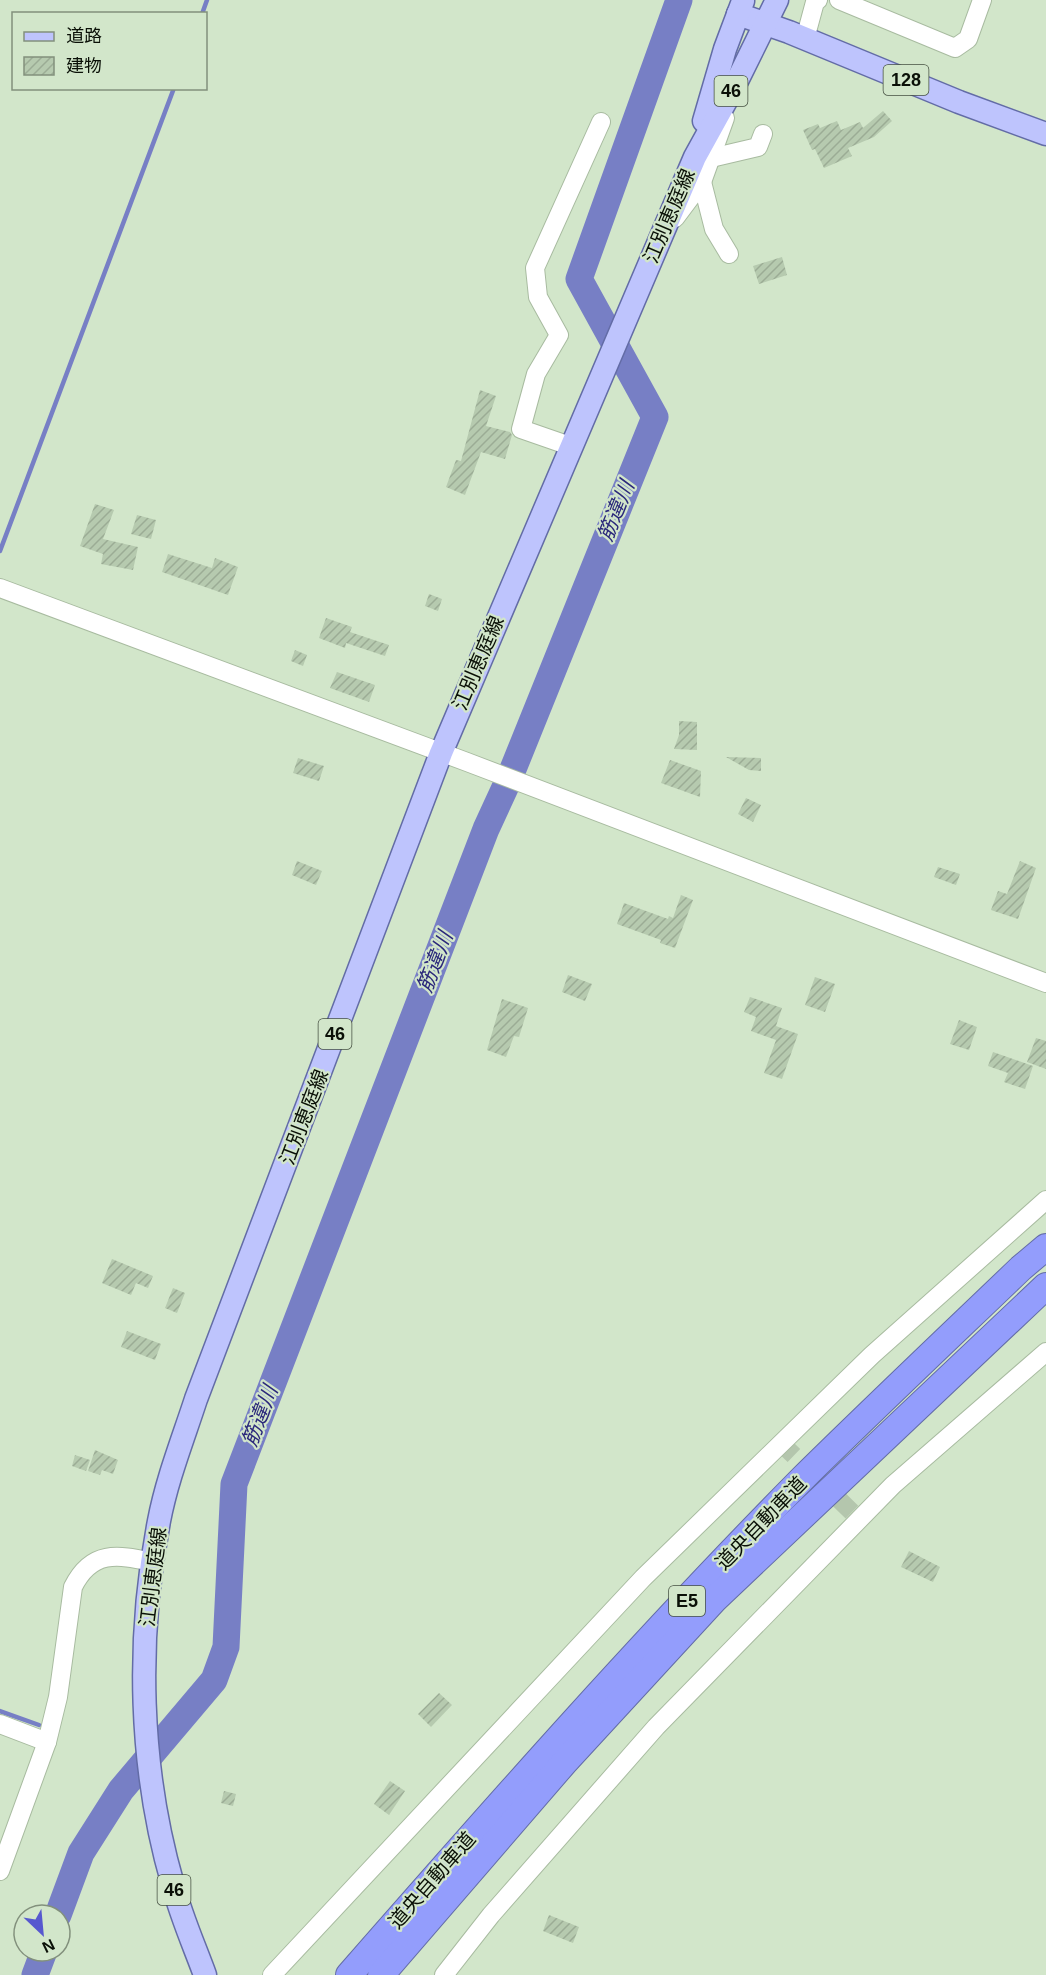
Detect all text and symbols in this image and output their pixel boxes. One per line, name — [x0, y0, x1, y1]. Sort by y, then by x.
legend — [12, 12, 207, 90]
text: 道路 — [66, 26, 102, 46]
text: 建物 — [66, 56, 102, 76]
road number: 128 — [884, 65, 928, 95]
road number: 46 — [714, 76, 748, 106]
street label: 江別恵庭線 — [639, 166, 699, 266]
water label: 筋違川 — [593, 475, 639, 544]
street label: 江別恵庭線 — [448, 613, 508, 713]
water label: 筋違川 — [413, 926, 457, 995]
road number: 46 — [318, 1019, 352, 1049]
street label: 江別恵庭線 — [276, 1066, 332, 1168]
water label: 筋違川 — [238, 1380, 282, 1449]
street label: 道央自動車道 — [711, 1472, 811, 1574]
street label: 江別恵庭線 — [136, 1526, 170, 1628]
road number: E5 — [669, 1586, 705, 1616]
street label: 道央自動車道 — [384, 1828, 480, 1932]
road number: 46 — [158, 1875, 190, 1905]
north arrow — [12, 1903, 72, 1963]
text: N — [39, 1936, 57, 1956]

